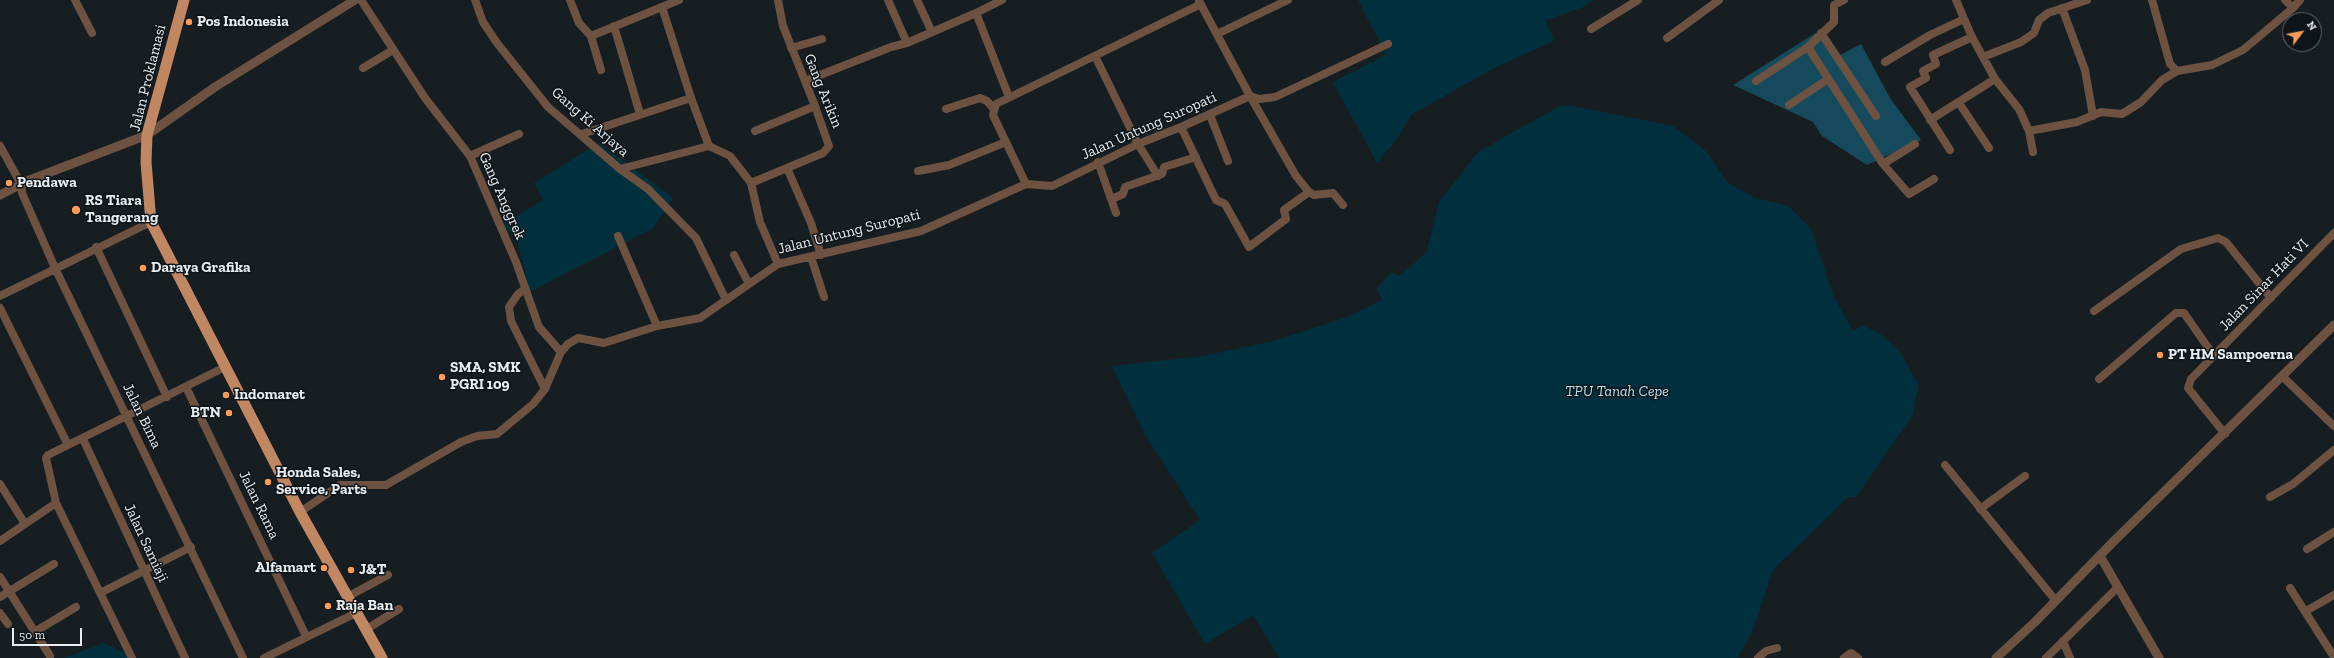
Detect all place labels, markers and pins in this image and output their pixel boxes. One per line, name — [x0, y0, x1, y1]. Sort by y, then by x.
place label: Pos Indonesia — [197, 13, 289, 31]
marker: Pos Indonesia — [184, 17, 194, 27]
place label: Pendawa — [17, 174, 77, 192]
marker: Pendawa — [4, 178, 14, 188]
place label: RS Tiara Tangerang — [85, 192, 158, 227]
marker: RS Tiara Tangerang — [70, 204, 82, 216]
place label: Daraya Grafika — [151, 259, 251, 277]
marker: Daraya Grafika — [138, 263, 148, 273]
place label: PT HM Sampoerna — [2168, 346, 2293, 364]
marker: PT HM Sampoerna — [2155, 350, 2165, 360]
place label: SMA, SMK PGRI 109 — [450, 359, 520, 394]
marker: SMA, SMK PGRI 109 — [437, 372, 447, 382]
place label: Indomaret — [234, 386, 305, 404]
marker: Indomaret — [221, 390, 231, 400]
place label: BTN — [191, 404, 221, 422]
marker: BTN — [224, 408, 234, 418]
place label: Honda Sales, Service, Parts — [276, 464, 367, 499]
marker: Honda Sales, Service, Parts — [263, 477, 273, 487]
place label: Alfamart — [255, 559, 316, 577]
place label: J&T — [359, 561, 386, 579]
marker: Alfamart — [319, 563, 329, 573]
marker: J&T — [346, 565, 356, 575]
place label: Raja Ban — [336, 597, 393, 615]
marker: Raja Ban — [323, 601, 333, 611]

